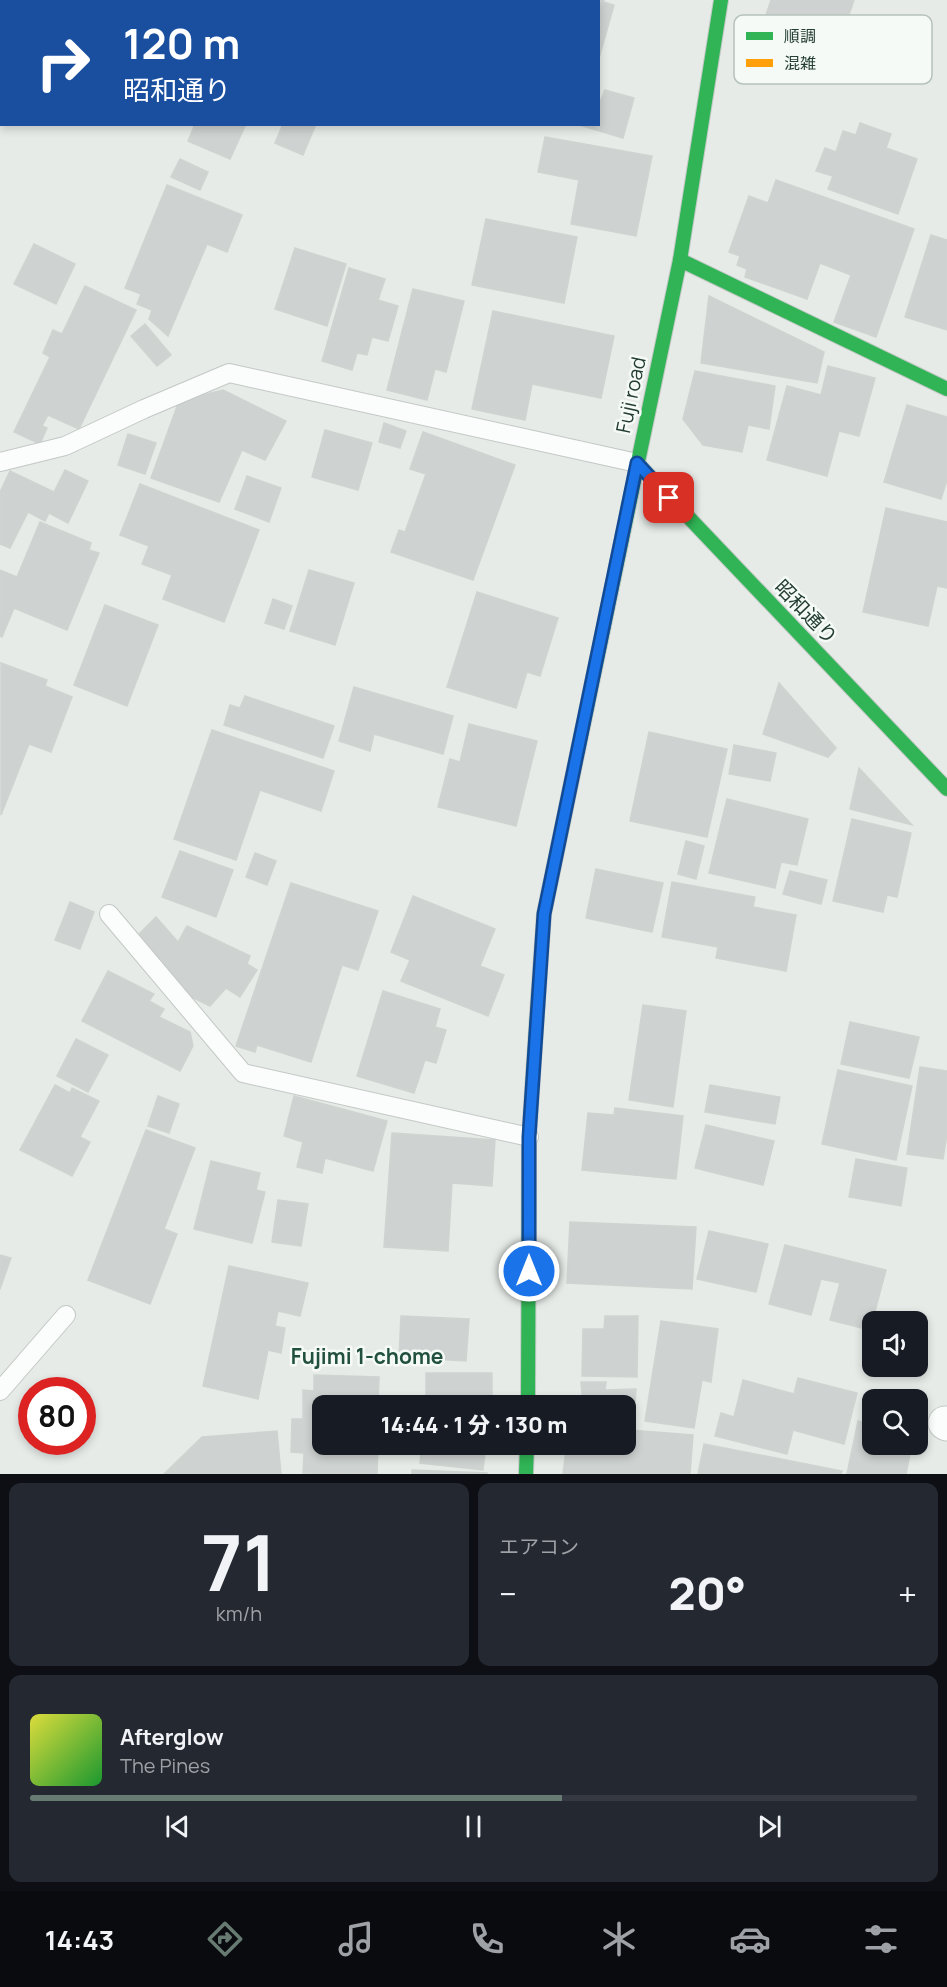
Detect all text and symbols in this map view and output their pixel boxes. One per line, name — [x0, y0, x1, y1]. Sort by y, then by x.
text: 120 m — [123, 14, 240, 72]
legend — [734, 15, 932, 84]
icon: right — [24, 24, 102, 102]
text: 順調 — [784, 25, 816, 47]
text: 混雑 — [784, 52, 816, 74]
text: 昭和通り — [123, 71, 231, 108]
street label: Fuji road — [609, 354, 652, 436]
pin — [643, 472, 694, 523]
icon: arrive — [652, 481, 685, 514]
street label: 昭和通り — [769, 574, 844, 650]
position arrow — [497, 1239, 561, 1303]
map controls — [862, 1311, 928, 1455]
button: sound — [862, 1311, 928, 1377]
district label: Fujimi 1-chome — [291, 1342, 443, 1370]
speed limit sign: 80 — [18, 1377, 96, 1455]
button: search — [862, 1389, 928, 1455]
text: 14:44 · 1 分 · 130 m — [381, 1410, 567, 1440]
text: 71 — [201, 1508, 277, 1614]
text: エアコン — [499, 1533, 579, 1560]
text: 20° — [669, 1562, 746, 1624]
text: − — [499, 1571, 517, 1616]
text: + — [898, 1571, 917, 1616]
text: km/h — [216, 1600, 262, 1627]
text: Afterglow — [120, 1722, 224, 1752]
text: The Pines — [120, 1752, 210, 1779]
icon: previous — [161, 1810, 194, 1843]
icon: pause — [457, 1810, 490, 1843]
icon: next — [753, 1810, 786, 1843]
icon: directions — [204, 1918, 246, 1960]
icon: music — [335, 1918, 377, 1960]
icon: phone — [466, 1918, 508, 1960]
icon: climate — [598, 1918, 640, 1960]
icon: car — [729, 1918, 771, 1960]
icon: filters — [860, 1918, 902, 1960]
text: 14:43 — [45, 1921, 114, 1958]

